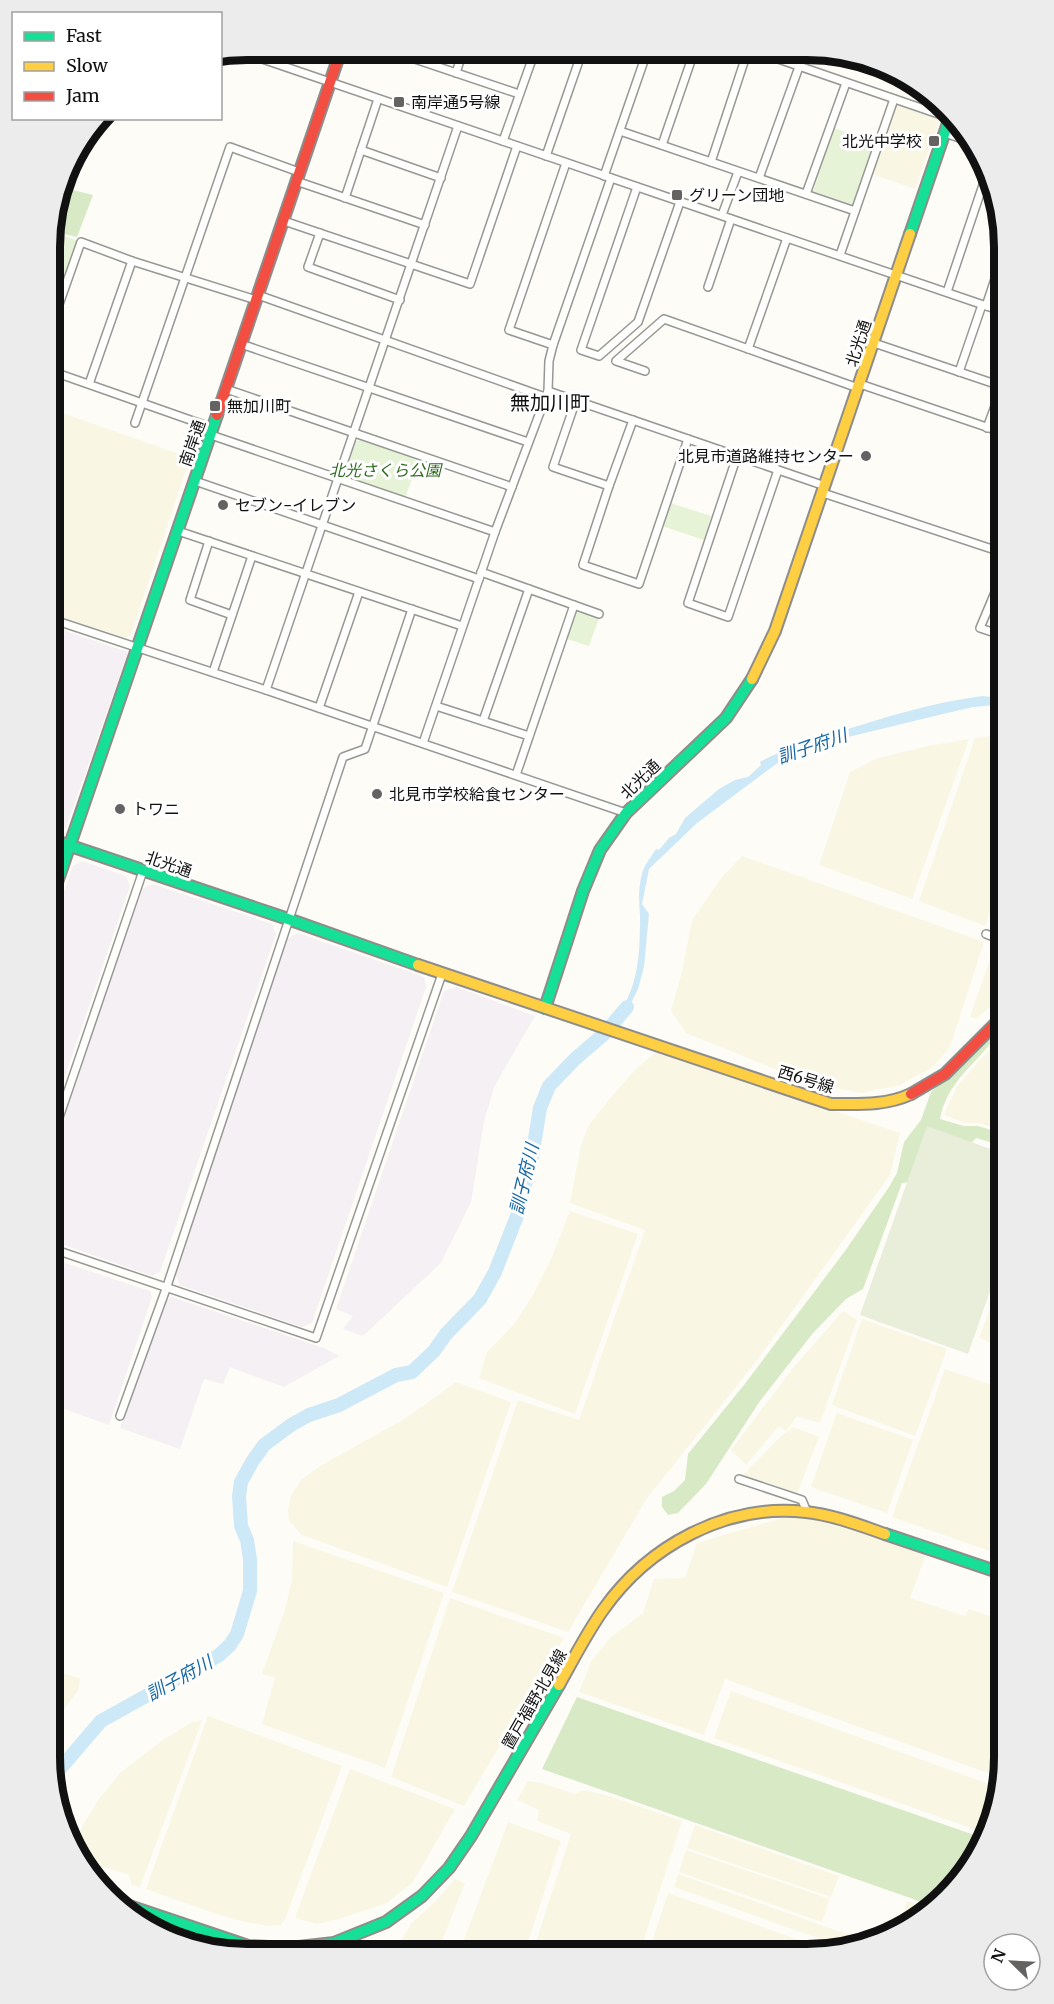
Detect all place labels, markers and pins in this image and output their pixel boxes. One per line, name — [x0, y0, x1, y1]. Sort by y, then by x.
place label: 南岸通5号線 — [411, 92, 500, 112]
marker: 南岸通5号線 — [392, 95, 406, 109]
place label: 北光中学校 — [842, 131, 922, 151]
marker: 北光中学校 — [927, 134, 941, 148]
place label: グリーン団地 — [689, 185, 784, 205]
marker: グリーン団地 — [670, 188, 684, 202]
place label: 無加川町 — [227, 396, 291, 416]
marker: 無加川町 — [208, 399, 222, 413]
place label: 北見市道路維持センター — [678, 446, 854, 466]
marker: 北見市道路維持センター — [859, 449, 873, 463]
place label: セブン-イレブン — [235, 495, 356, 515]
marker: セブン-イレブン — [216, 498, 230, 512]
place label: 北見市学校給食センター — [389, 784, 565, 804]
marker: 北見市学校給食センター — [370, 787, 384, 801]
place label: トワニ — [132, 799, 180, 819]
marker: トワニ — [113, 802, 127, 816]

